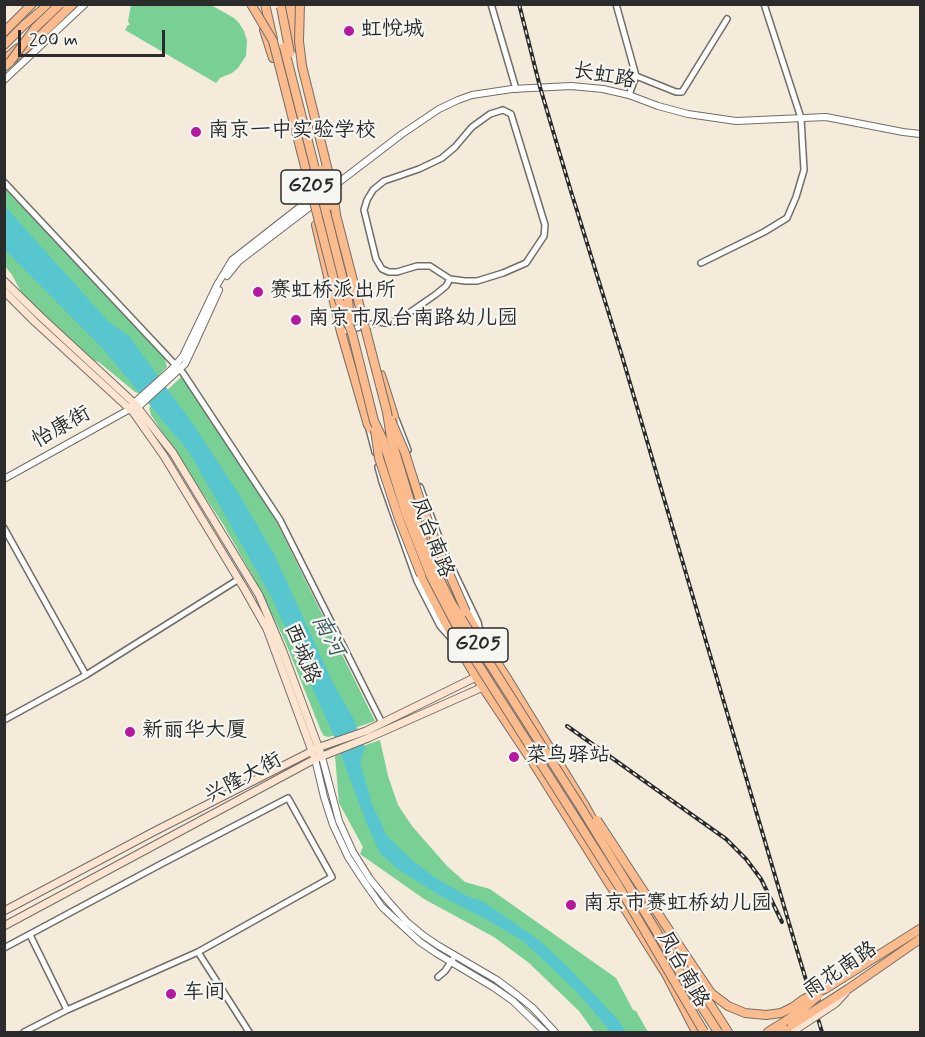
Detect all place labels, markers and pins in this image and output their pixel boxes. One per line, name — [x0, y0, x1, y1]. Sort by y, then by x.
place label: 虹悦城 — [361, 18, 424, 44]
marker: 虹悦城 — [342, 24, 356, 38]
place label: 南京一中实验学校 — [208, 119, 376, 145]
marker: 南京一中实验学校 — [189, 125, 203, 139]
place label: 赛虹桥派出所 — [270, 279, 396, 305]
marker: 赛虹桥派出所 — [251, 285, 265, 299]
place label: 南京市凤台南路幼儿园 — [308, 307, 518, 333]
marker: 南京市凤台南路幼儿园 — [289, 313, 303, 327]
place label: 新丽华大厦 — [142, 719, 247, 745]
marker: 新丽华大厦 — [123, 725, 137, 739]
place label: 菜鸟驿站 — [526, 744, 610, 770]
marker: 菜鸟驿站 — [507, 750, 521, 764]
place label: 南京市赛虹桥幼儿园 — [583, 892, 772, 918]
marker: 南京市赛虹桥幼儿园 — [564, 898, 578, 912]
place label: 车间 — [183, 981, 225, 1007]
marker: 车间 — [164, 987, 178, 1001]

